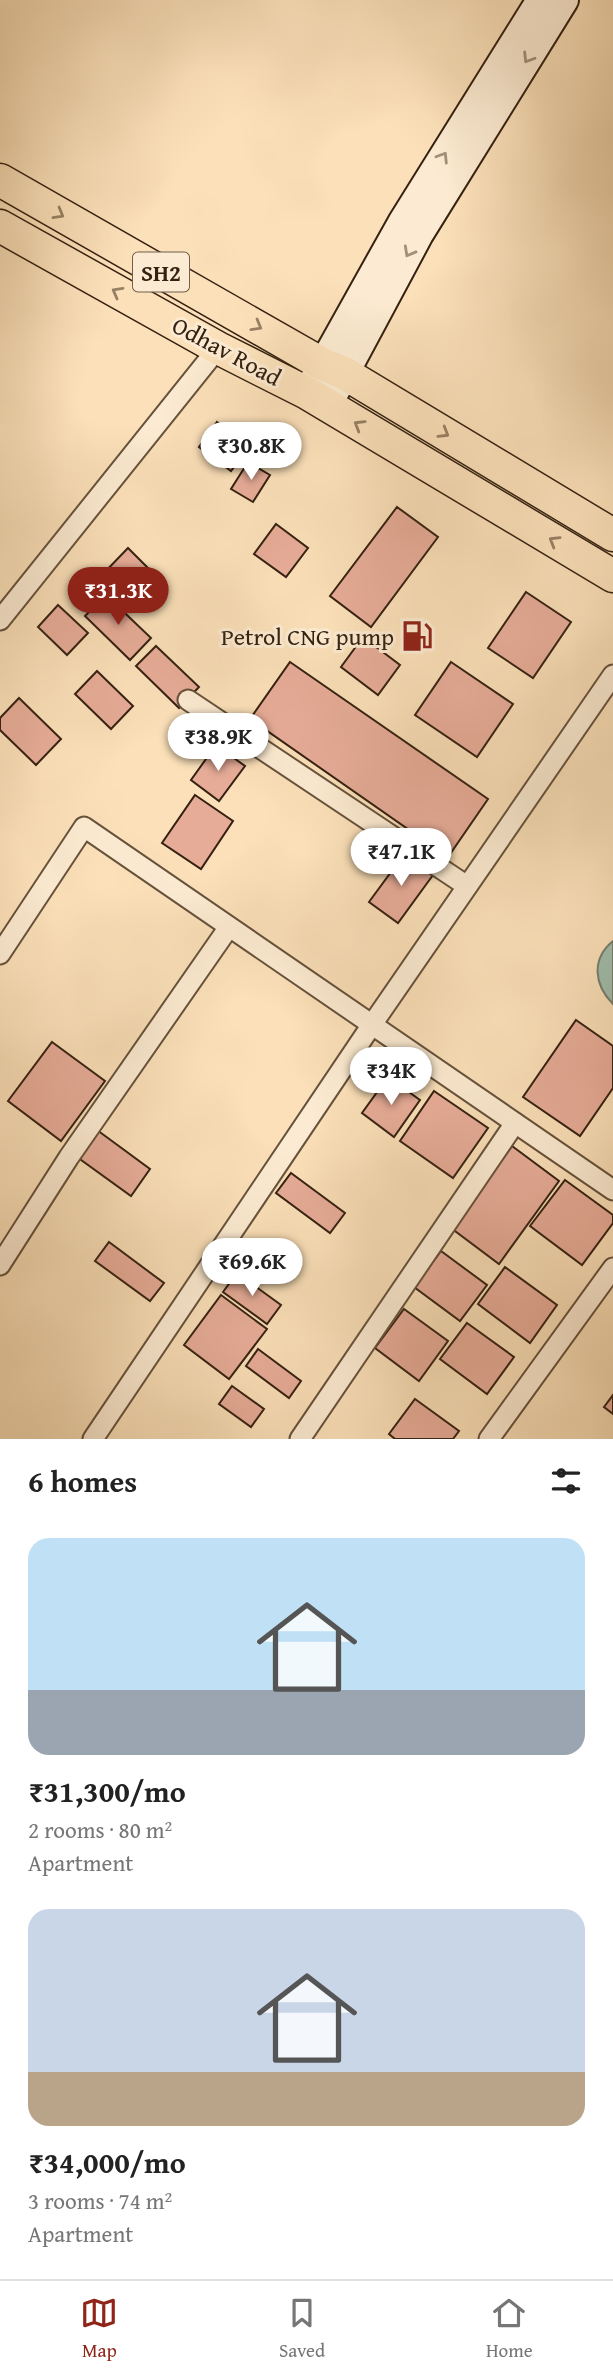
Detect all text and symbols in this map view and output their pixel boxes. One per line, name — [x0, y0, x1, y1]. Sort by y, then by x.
one-way arrow — [523, 50, 536, 63]
one-way arrow — [435, 151, 448, 164]
one-way arrow — [52, 205, 65, 218]
one-way arrow — [404, 245, 417, 257]
road number: SH2 — [133, 252, 189, 292]
one-way arrow — [112, 287, 125, 300]
street label: Odhav Road — [166, 308, 288, 395]
one-way arrow — [249, 318, 262, 331]
one-way arrow — [353, 420, 366, 433]
pin: ₹30.8K — [194, 422, 308, 482]
one-way arrow — [437, 425, 450, 438]
text: ₹30.8K — [217, 428, 285, 461]
one-way arrow — [549, 536, 562, 549]
pin: ₹31.3K — [61, 568, 175, 627]
text: ₹31.3K — [84, 573, 152, 606]
place label: Petrol CNG pump — [221, 619, 394, 654]
fuel station icon: Petrol CNG pump — [400, 619, 434, 653]
pin: ₹38.9K — [161, 714, 275, 773]
text: ₹38.9K — [184, 719, 252, 752]
pin: ₹47.1K — [344, 828, 458, 888]
text: ₹47.1K — [367, 834, 435, 867]
pin: ₹34K — [350, 1048, 432, 1107]
text: ₹34K — [366, 1053, 416, 1086]
pin: ₹69.6K — [195, 1238, 309, 1298]
text: ₹69.6K — [218, 1244, 286, 1277]
text: 6 homes — [28, 1459, 137, 1503]
icon: filters — [547, 1462, 585, 1500]
icon: home — [244, 1584, 370, 1710]
text: ₹31,300/mo — [28, 1769, 186, 1813]
text: 2 rooms · 80 m² — [28, 1813, 172, 1846]
text: Apartment — [28, 1846, 133, 1879]
icon: home — [244, 1955, 370, 2081]
text: ₹34,000/mo — [28, 2140, 186, 2184]
text: 3 rooms · 74 m² — [28, 2184, 172, 2217]
text: Apartment — [28, 2217, 133, 2250]
tab: Map — [80, 2294, 118, 2364]
tab: Saved — [279, 2294, 325, 2364]
tab: Home — [486, 2294, 533, 2364]

